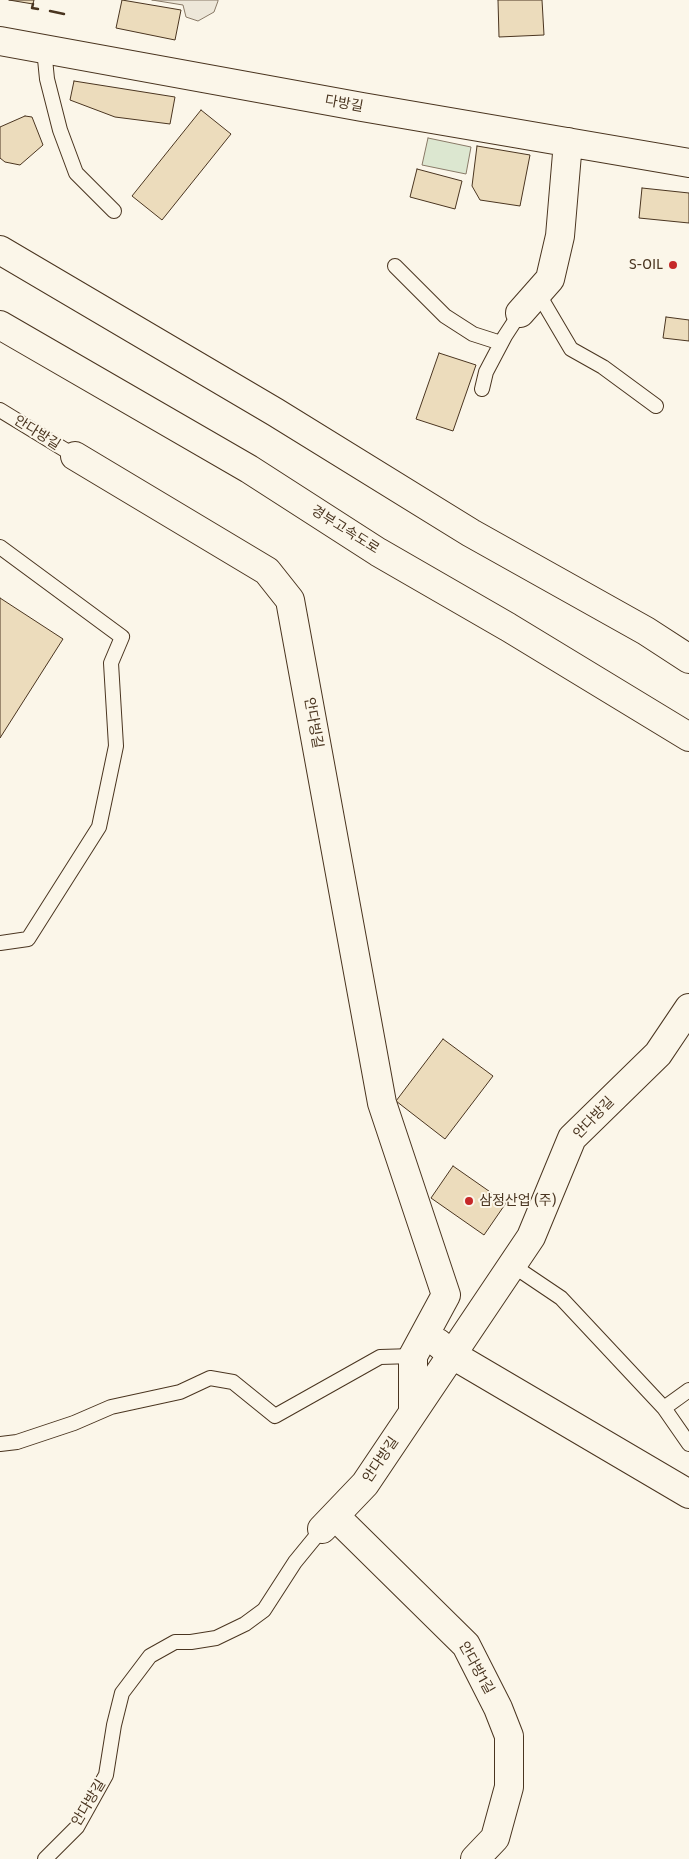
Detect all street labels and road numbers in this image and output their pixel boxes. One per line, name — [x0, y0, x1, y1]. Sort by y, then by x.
street label: 다방길 — [324, 92, 364, 116]
street label: 안다방길 — [11, 412, 63, 454]
street label: 경부고속도로 — [308, 502, 382, 558]
street label: 안다빙길 — [300, 696, 326, 750]
street label: 안다방길 — [570, 1094, 618, 1142]
street label: 안다방길 — [360, 1434, 402, 1486]
street label: 안다방1길 — [455, 1639, 497, 1697]
street label: 안다방길 — [69, 1777, 109, 1829]

